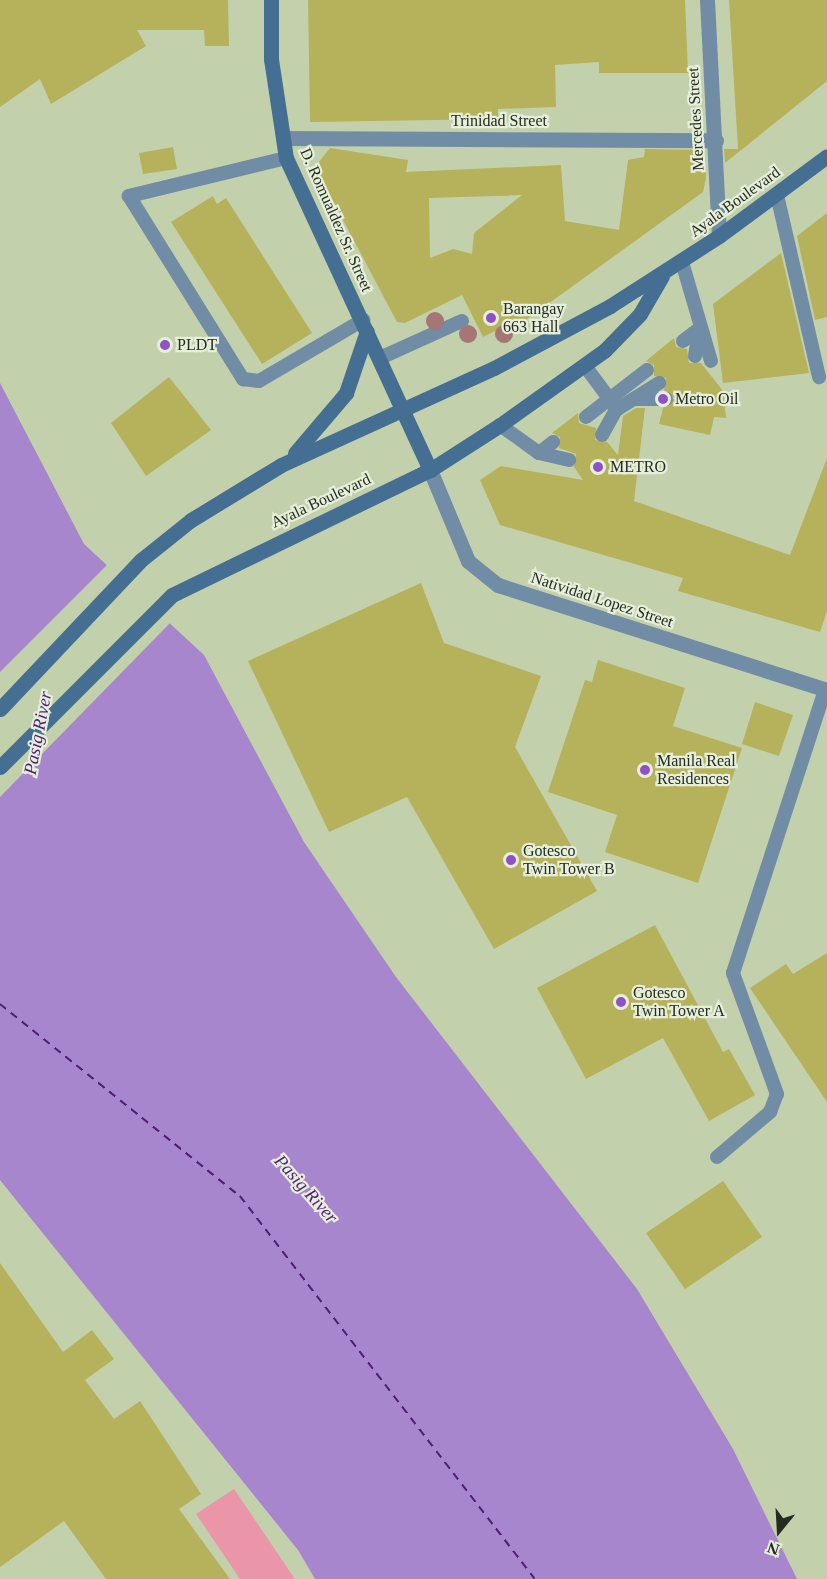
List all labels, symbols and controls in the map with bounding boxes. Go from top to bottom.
street label: Mercedes Street [684,67,708,171]
street label: Trinidad Street [451,111,547,131]
street label: D. Romualdez Sr. Street [296,145,376,295]
street label: Ayala Boulevard [686,163,784,241]
place label: Barangay 663 Hall [503,299,564,337]
marker: Barangay 663 Hall [484,311,498,325]
place label: PLDT [177,335,217,355]
marker: PLDT [158,338,172,352]
place label: Metro Oil [675,389,739,409]
marker: Metro Oil [656,392,670,406]
place label: METRO [610,457,666,477]
marker: METRO [591,460,605,474]
street label: Ayala Boulevard [268,470,374,532]
street label: Natividad Lopez Street [528,568,676,632]
water label: Pasig River [19,689,57,777]
place label: Manila Real Residences [657,751,736,789]
marker: Manila Real Residences [638,763,652,777]
place label: Gotesco Twin Tower B [523,841,615,879]
marker: Gotesco Twin Tower B [504,853,518,867]
place label: Gotesco Twin Tower A [633,983,726,1021]
marker: Gotesco Twin Tower A [614,995,628,1009]
water label: Pasig River [270,1150,342,1228]
north arrow [749,1501,809,1561]
text: N [765,1539,781,1558]

